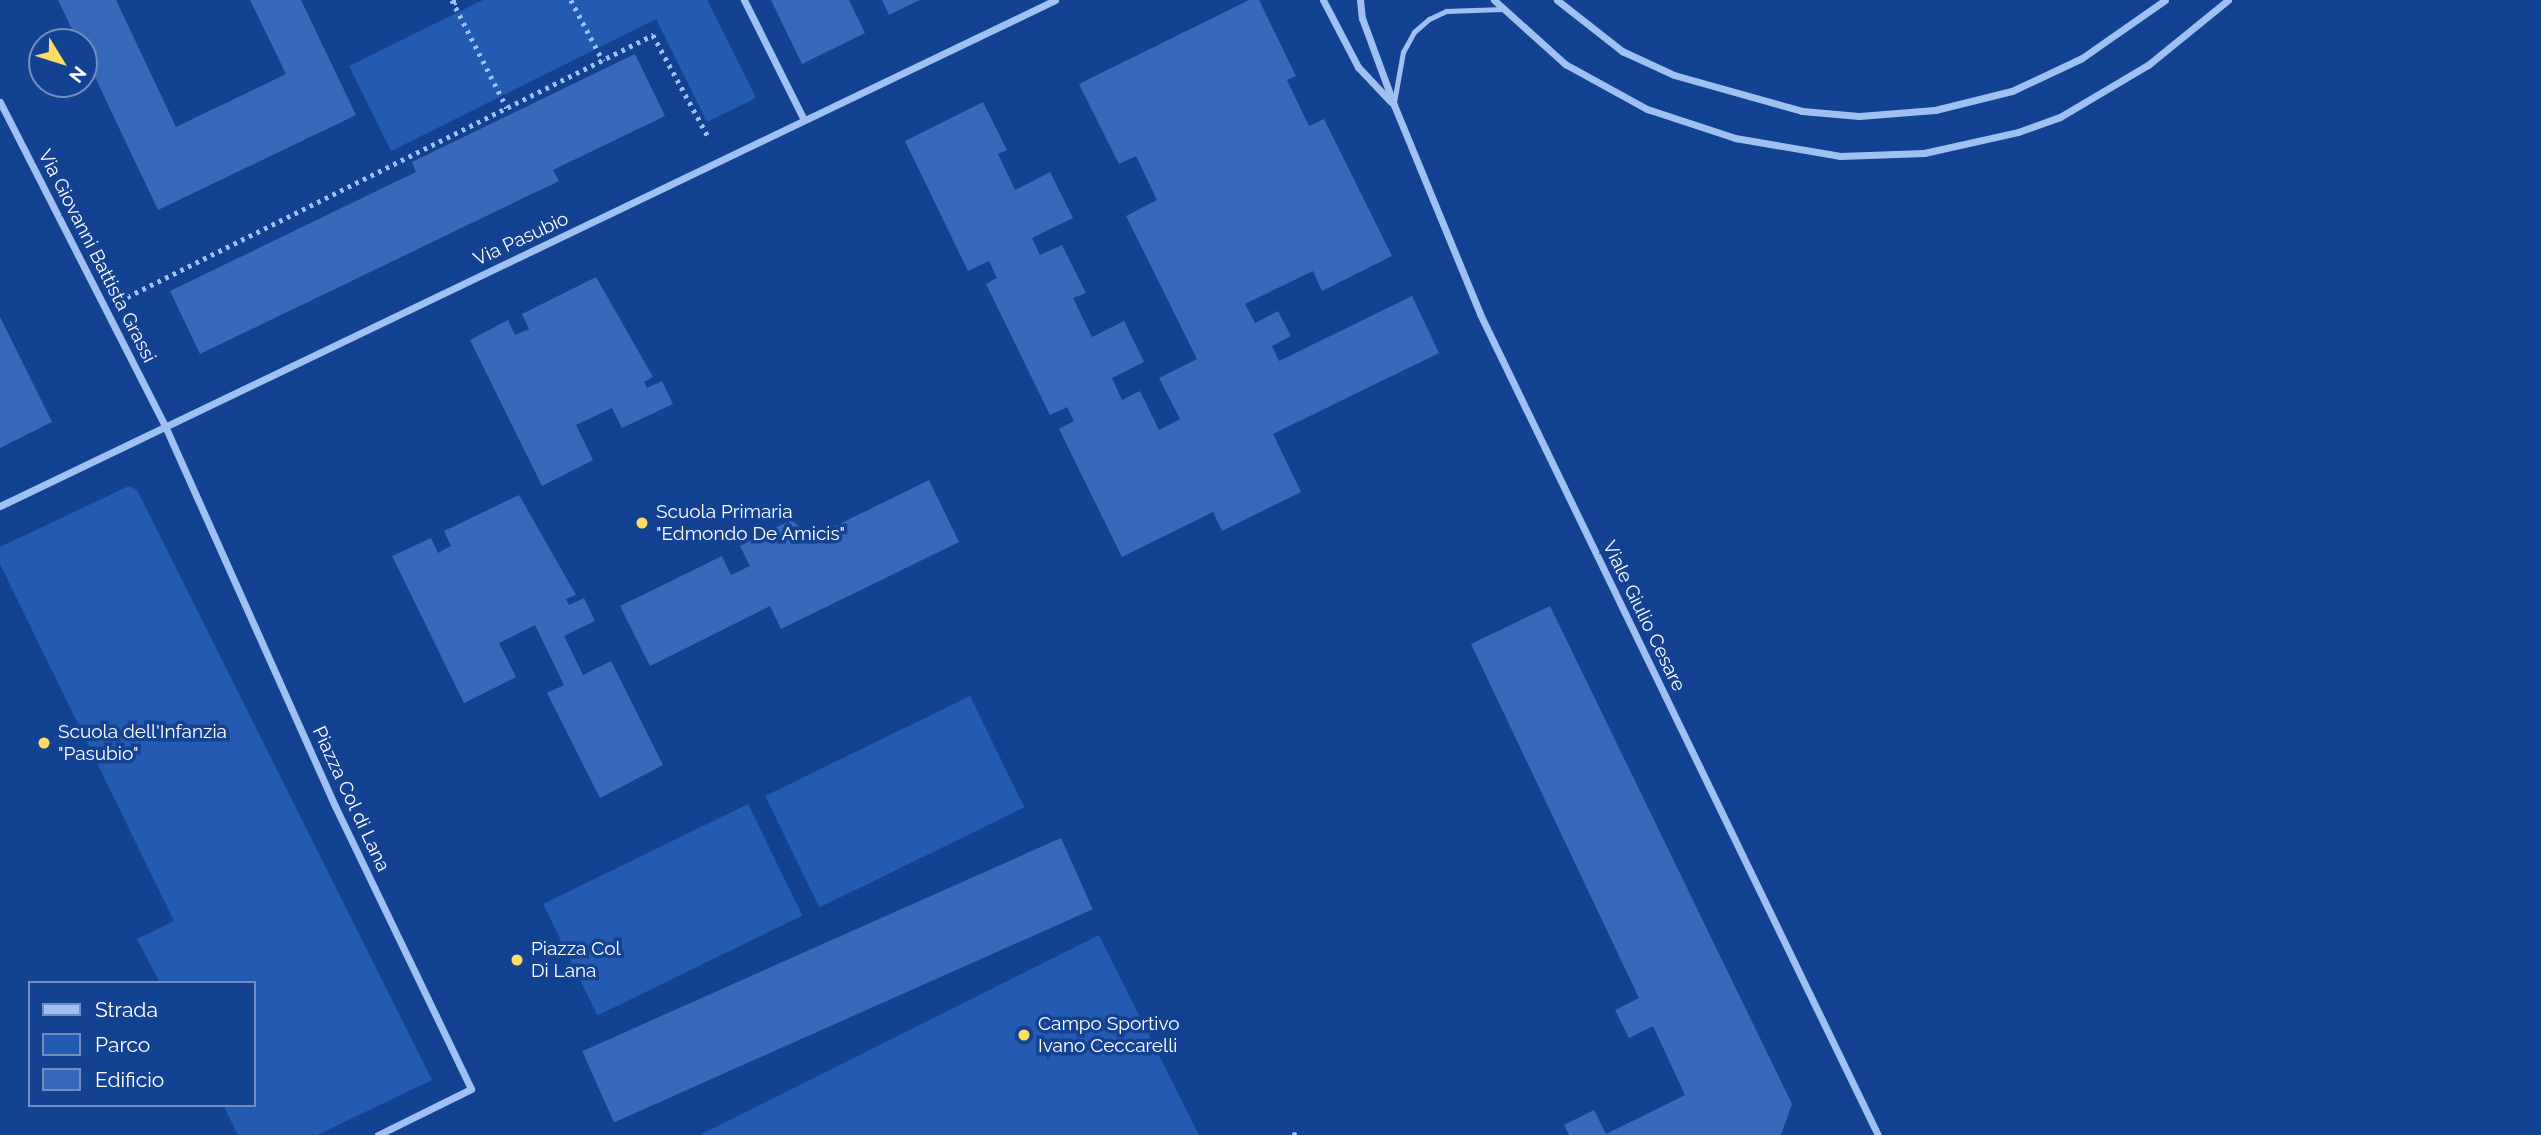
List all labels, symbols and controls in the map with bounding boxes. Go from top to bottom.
north arrow [28,28,98,98]
text: N [65,62,91,87]
street label: Via Giovanni Battista Grassi [33,146,161,366]
street label: Via Pasubio [470,207,572,271]
place label: Scuola Primaria "Edmondo De Amicis" [656,501,846,545]
marker: Scuola Primaria "Edmondo De Amicis" [634,515,650,531]
street label: Viale Giulio Cesare [1598,537,1690,695]
place label: Scuola dell'Infanzia "Pasubio" [58,721,227,765]
street label: Piazza Col di Lana [307,722,395,876]
marker: Scuola dell'Infanzia "Pasubio" [36,735,52,751]
place label: Piazza Col Di Lana [531,938,621,982]
marker: Piazza Col Di Lana [509,952,525,968]
legend [28,981,256,1107]
text: Strada [95,997,158,1022]
place label: Campo Sportivo Ivano Ceccarelli [1038,1013,1180,1057]
marker: Campo Sportivo Ivano Ceccarelli [1016,1027,1032,1043]
text: Parco [95,1032,150,1057]
text: Edificio [95,1067,164,1092]

